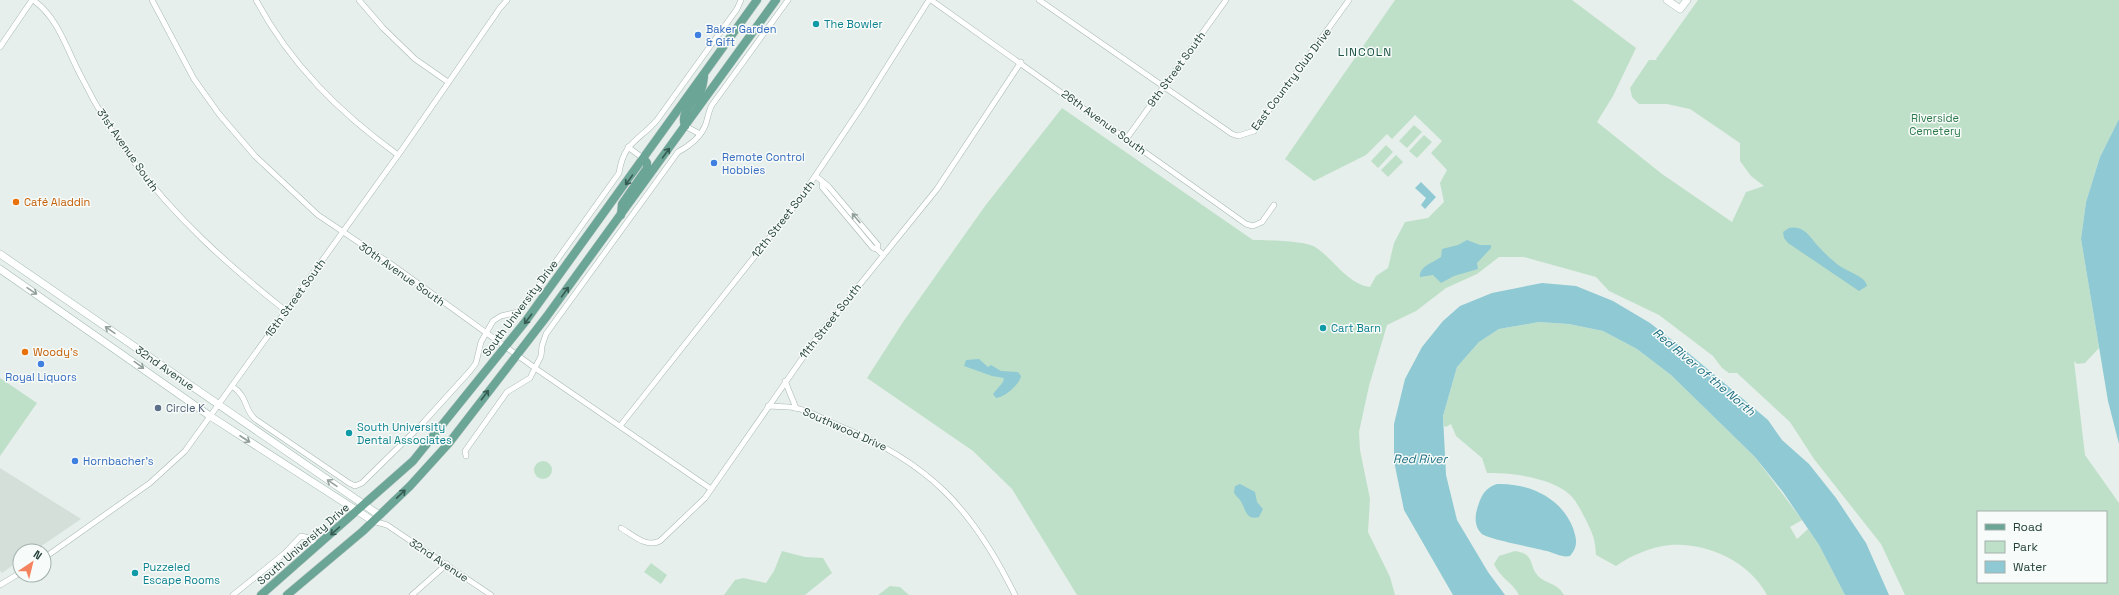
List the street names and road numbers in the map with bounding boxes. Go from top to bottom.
street label: East Country Club Drive [1248,25,1334,133]
street label: 9th Street South [1144,29,1208,109]
street label: 26th Avenue South [1059,86,1149,158]
street label: 31st Avenue South [94,106,162,194]
street label: 12th Street South [748,178,818,260]
street label: 30th Avenue South [356,239,448,309]
street label: 15th Street South [262,256,328,340]
street label: South University Drive [479,257,561,359]
street label: 11th Street South [796,280,864,362]
street label: 32nd Avenue [133,343,197,393]
street label: Southwood Drive [801,404,889,454]
street label: South University Drive [254,500,352,588]
street label: 32nd Avenue [407,535,471,585]

